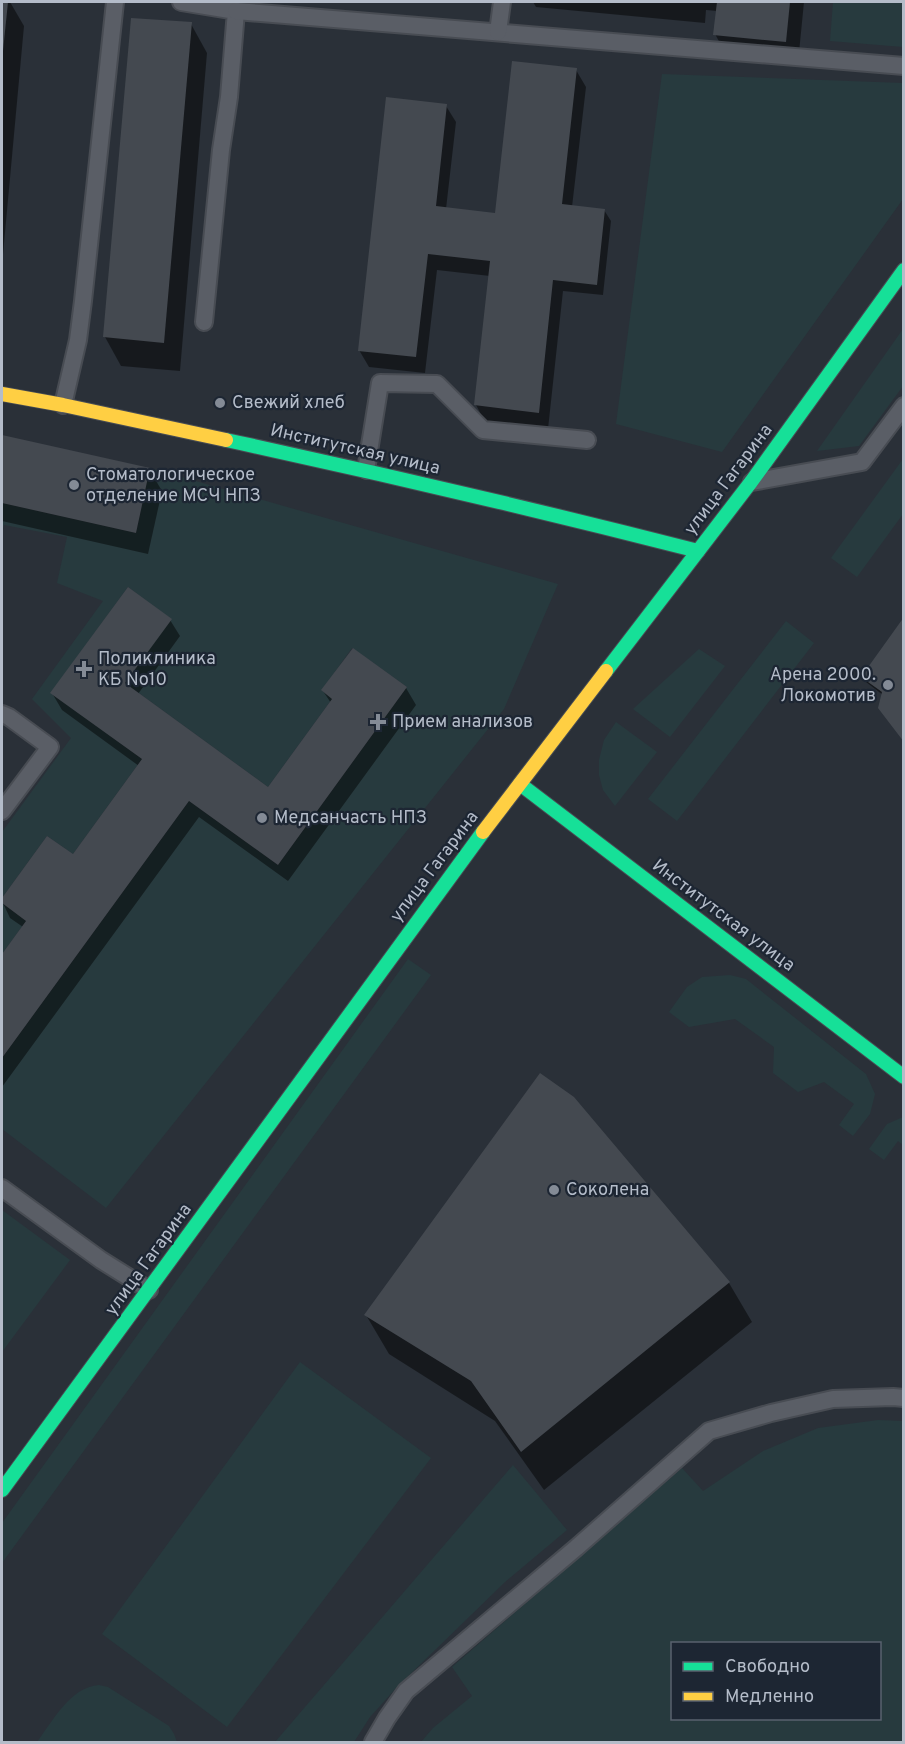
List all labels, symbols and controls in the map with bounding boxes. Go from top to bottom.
place label: Свежий хлеб [232,392,345,415]
marker: Свежий хлеб [213,396,227,410]
street label: Институтская улица [268,419,442,481]
street label: улица Гагарина [680,420,778,540]
place label: Стоматологическое отделение МСЧ НПЗ [86,464,261,508]
marker: Стоматологическое отделение МСЧ НПЗ [67,478,81,492]
place label: Поликлиника КБ No10 [98,648,216,692]
marker: Поликлиника КБ No10 [75,660,93,678]
place label: Арена 2000. Локомотив [770,664,876,708]
marker: Арена 2000. Локомотив [881,678,895,692]
place label: Прием анализов [392,711,533,734]
marker: Прием анализов [369,713,387,731]
place label: Медсанчасть НПЗ [274,807,427,830]
street label: улица Гагарина [386,807,484,927]
marker: Медсанчасть НПЗ [255,811,269,825]
street label: Институтская улица [647,855,799,977]
place label: Соколена [566,1179,649,1202]
marker: Соколена [547,1183,561,1197]
street label: улица Гагарина [101,1199,197,1321]
legend [671,1642,881,1720]
text: Свободно [725,1656,810,1679]
text: Медленно [725,1686,814,1709]

